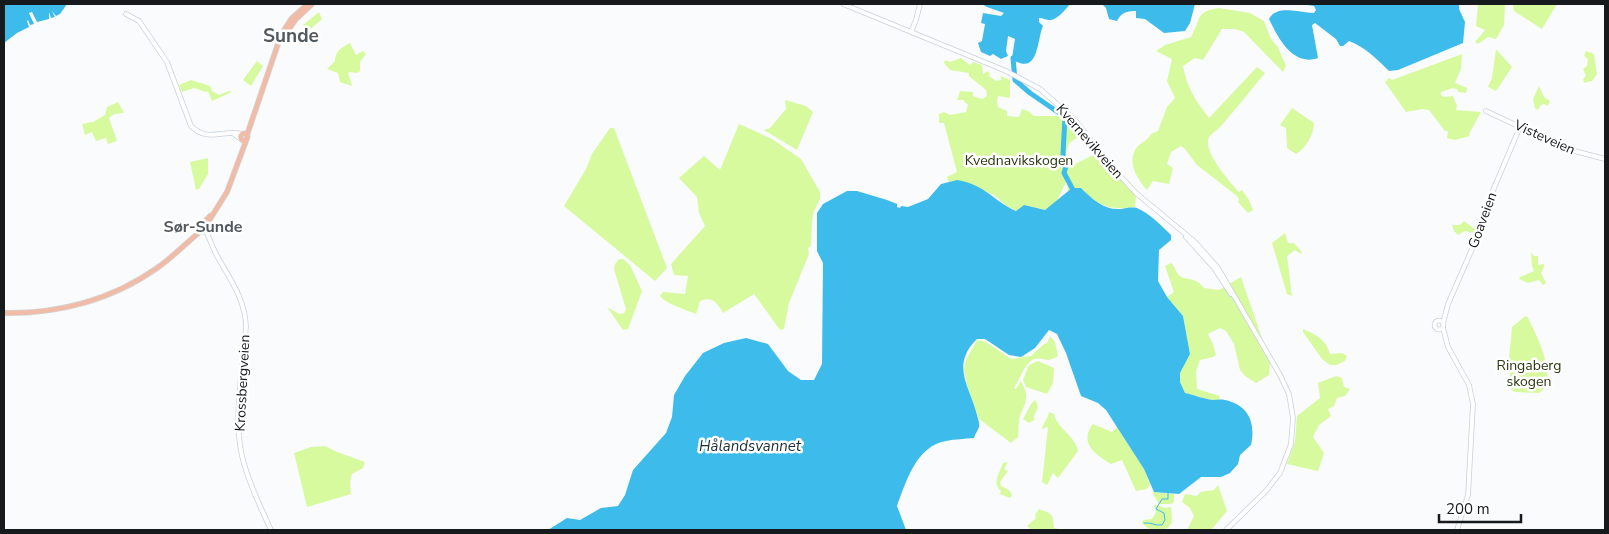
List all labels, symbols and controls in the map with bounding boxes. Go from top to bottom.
district label: Sunde [263,23,319,49]
street label: Kvernevikveien [1052,100,1128,183]
street label: Visteveien [1510,115,1578,159]
park label: Kvednavikskogen [965,151,1073,170]
street label: Goaveien [1464,189,1501,251]
district label: Sør-Sunde [164,216,243,238]
street label: Krossbergveien [230,334,255,432]
park label: Ringaberg skogen [1497,356,1561,391]
water label: Hålandsvannet [699,436,802,456]
scale bar [1439,492,1522,524]
text: 200 m [1446,499,1490,519]

